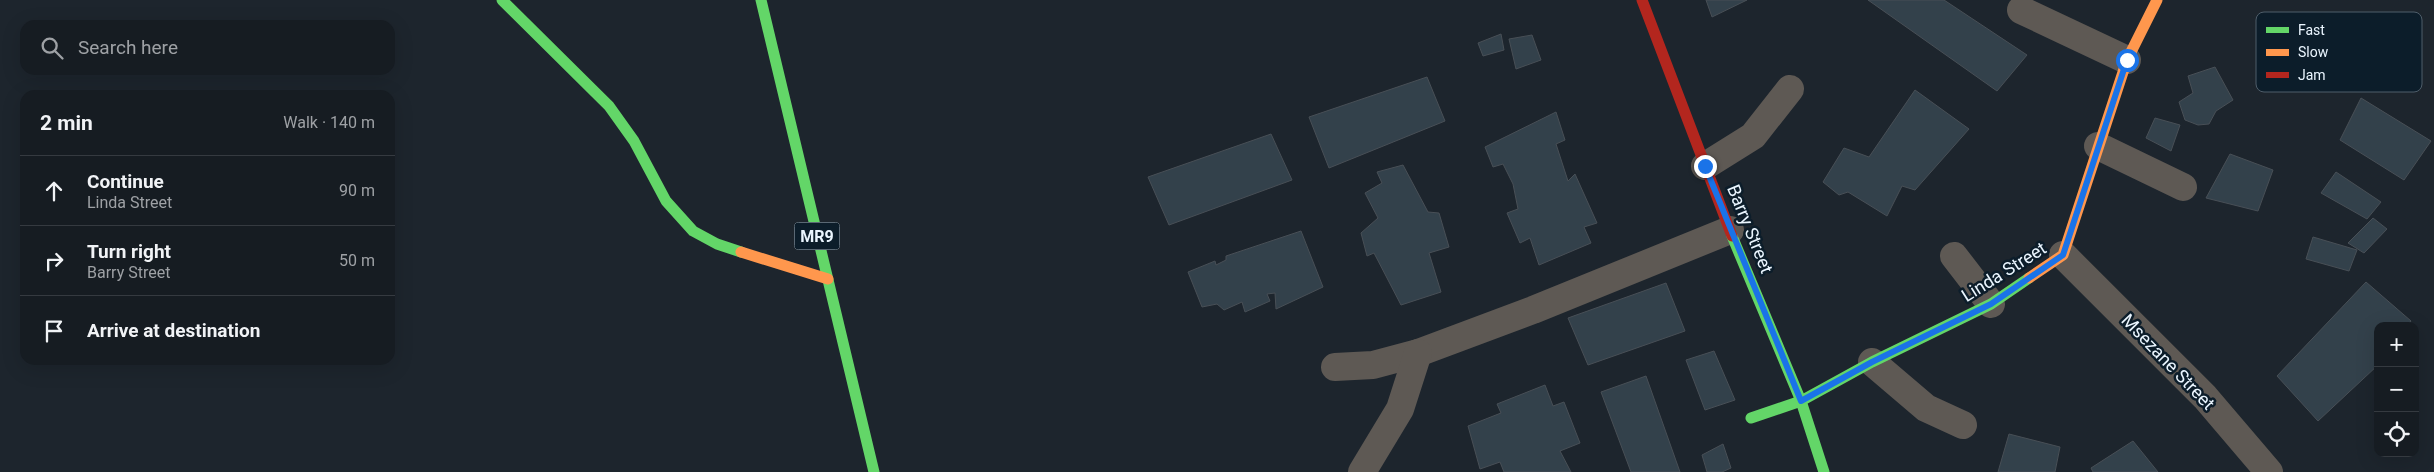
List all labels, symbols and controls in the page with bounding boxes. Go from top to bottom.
legend [2256,12,2422,92]
search box [20,20,395,75]
text: Fast [2298,22,2325,38]
icon: search [38,34,66,62]
text: Search here [78,36,178,59]
text: Slow [2298,44,2329,60]
route start [2116,49,2139,72]
text: Jam [2298,67,2326,83]
text: 2 min [40,111,93,135]
text: Walk · 140 m [283,113,375,132]
route end [1694,155,1717,178]
text: Continue [87,170,164,193]
icon: ahead [40,177,68,205]
text: 90 m [339,181,375,200]
street label: Barry Street [1723,181,1778,276]
text: Linda Street [87,193,172,212]
road number: MR9 [794,222,840,250]
street label: Linda Street [1958,237,2050,306]
text: Turn right [87,240,171,263]
icon: right [40,247,68,275]
text: 50 m [339,251,375,270]
text: Barry Street [87,263,170,282]
street label: Msezane Street [2117,310,2219,414]
icon: arrive [40,317,68,345]
text: Arrive at destination [87,319,260,342]
map controls [2374,322,2419,457]
button: + [2374,322,2419,367]
button: − [2374,367,2419,412]
button: locate [2374,412,2419,457]

